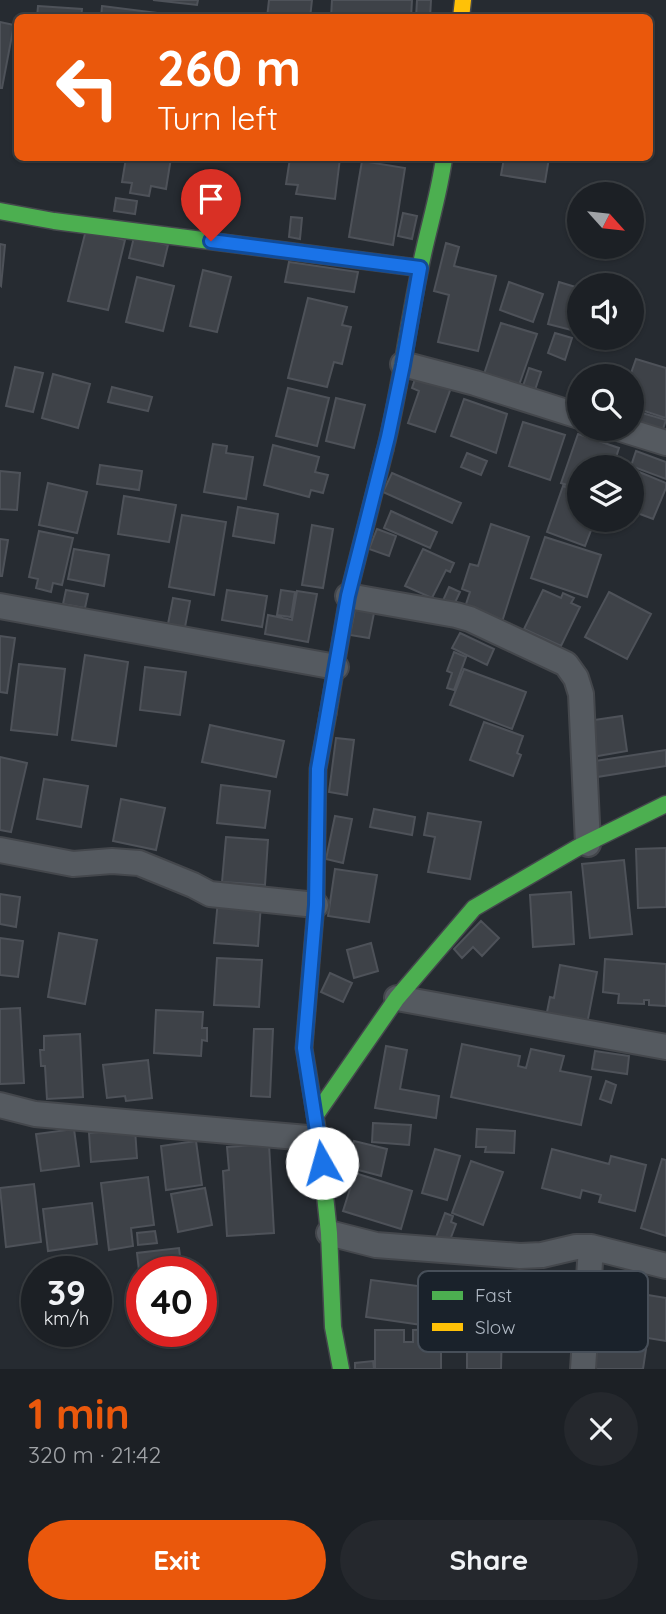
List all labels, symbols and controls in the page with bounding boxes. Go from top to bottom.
text: 260 m [157,37,301,98]
icon: left [42,42,133,133]
text: Turn left [157,98,278,138]
pin [181,169,241,241]
icon: arrive [192,180,230,218]
north arrow [567,182,644,259]
map controls [567,182,644,532]
button: sound [567,273,644,350]
button: search [567,364,644,441]
button: layers [567,455,644,532]
position arrow [285,1126,359,1200]
speed limit sign: 40 [126,1256,217,1347]
text: 39 [47,1270,86,1314]
legend [418,1271,648,1352]
text: Fast [475,1283,512,1307]
text: km/h [44,1307,89,1330]
text: Slow [475,1315,516,1339]
text: 1 min [28,1387,130,1440]
button: close [564,1392,638,1466]
text: 320 m · 21:42 [28,1440,161,1469]
button: Exit [28,1520,326,1600]
button: Share [340,1520,638,1600]

